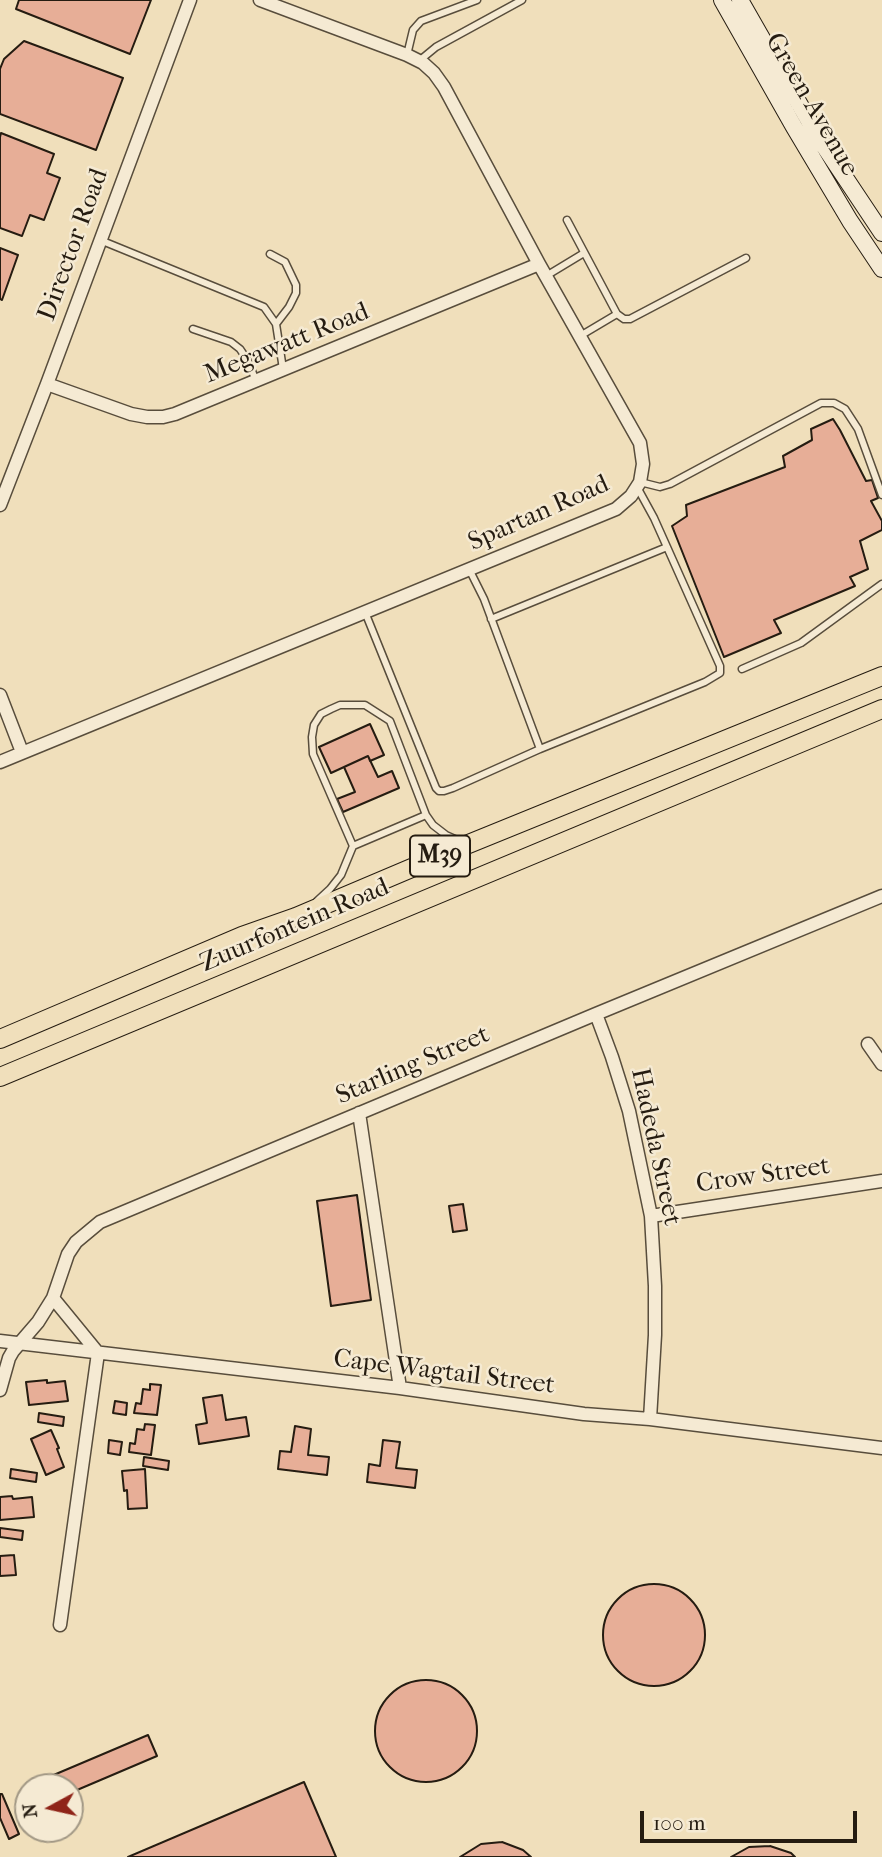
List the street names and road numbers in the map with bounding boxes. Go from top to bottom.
street label: Green Avenue [758,28,864,182]
street label: Director Road [32,165,116,325]
street label: Megawatt Road [200,297,374,391]
street label: Spartan Road [464,469,614,559]
road number: M39 [410,836,470,876]
street label: Zuurfontein Road [196,872,394,980]
street label: Starling Street [332,1020,494,1112]
street label: Hadeda Street [623,1066,687,1228]
street label: Crow Street [694,1151,832,1201]
street label: Cape Wagtail Street [332,1344,556,1402]

